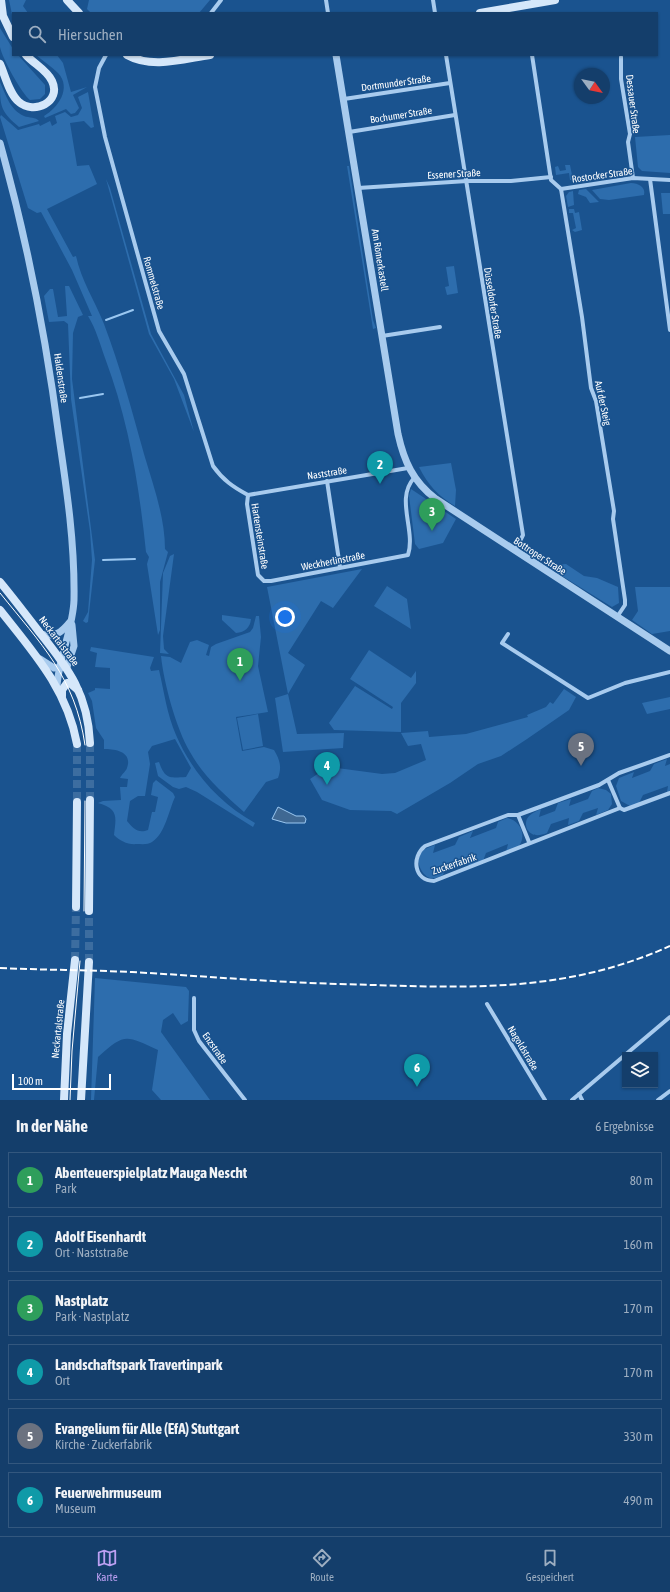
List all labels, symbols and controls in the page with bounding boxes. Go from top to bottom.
search box [12,12,658,56]
icon: search [26,23,48,45]
text: Hier suchen [58,26,123,43]
north arrow [574,68,610,104]
street label: Dortmunder Straße [360,73,432,93]
street label: Dessauer Straße [624,74,642,135]
street label: Bochumer Straße [369,105,433,125]
street label: Rostocker Straße [571,165,634,185]
street label: Essener Straße [427,167,481,181]
street label: Am Römerkastell [370,228,390,292]
street label: Rommelstraße [141,255,167,311]
street label: Düsseldorfer Straße [482,266,504,340]
street label: Haldenstraße [52,352,70,404]
street label: Auf der Steig [593,380,613,427]
pin: 2 [367,451,393,484]
street label: Naststraße [306,464,348,482]
pin: 3 [419,498,445,531]
street label: Hartensteinstraße [249,502,271,570]
street label: Bottroper Straße [512,535,569,577]
street label: Weckherlinstraße [300,549,366,573]
your location [275,607,295,627]
street label: Neckartalstraße [37,614,81,668]
pin: 1 [227,648,253,681]
pin: 5 [568,733,594,766]
pin: 4 [314,752,340,785]
street label: Zuckerfabrik [430,851,478,877]
street label: Neckartalstraße [49,999,67,1059]
street label: Nagoldstraße [505,1024,541,1073]
street label: Enzstraße [200,1030,230,1066]
map controls [622,1052,658,1088]
button: layers [622,1052,658,1088]
pin: 6 [404,1054,430,1087]
scale bar [12,1072,111,1091]
text: 100 m [18,1075,43,1087]
text: In der Nähe [16,1116,88,1136]
text: 6 Ergebnisse [595,1119,654,1134]
text: Abenteuerspielplatz Mauga Nescht [55,1164,247,1181]
text: 1 [27,1173,33,1188]
text: 80 m [630,1173,653,1188]
text: Park [55,1181,77,1196]
text: Adolf Eisenhardt [55,1228,146,1245]
text: 2 [27,1237,33,1252]
text: 160 m [624,1237,653,1252]
text: Ort · Naststraße [55,1245,128,1260]
text: Nastplatz [55,1292,108,1309]
text: 3 [27,1301,33,1316]
text: 170 m [624,1301,653,1316]
text: Park · Nastplatz [55,1309,129,1324]
text: Landschaftspark Travertinpark [55,1356,222,1373]
text: 4 [27,1365,33,1380]
text: 170 m [624,1365,653,1380]
text: Ort [55,1373,70,1388]
text: Evangelium für Alle (EfA) Stuttgart [55,1420,239,1437]
text: 5 [27,1429,33,1444]
text: 330 m [624,1429,653,1444]
text: Kirche · Zuckerfabrik [55,1437,152,1452]
text: Feuerwehrmuseum [55,1484,162,1501]
text: 6 [27,1493,33,1508]
text: 490 m [624,1493,653,1508]
text: Museum [55,1501,96,1516]
tab: Karte [96,1547,118,1583]
tab: Route [310,1547,334,1583]
tab: Gespeichert [526,1547,574,1583]

